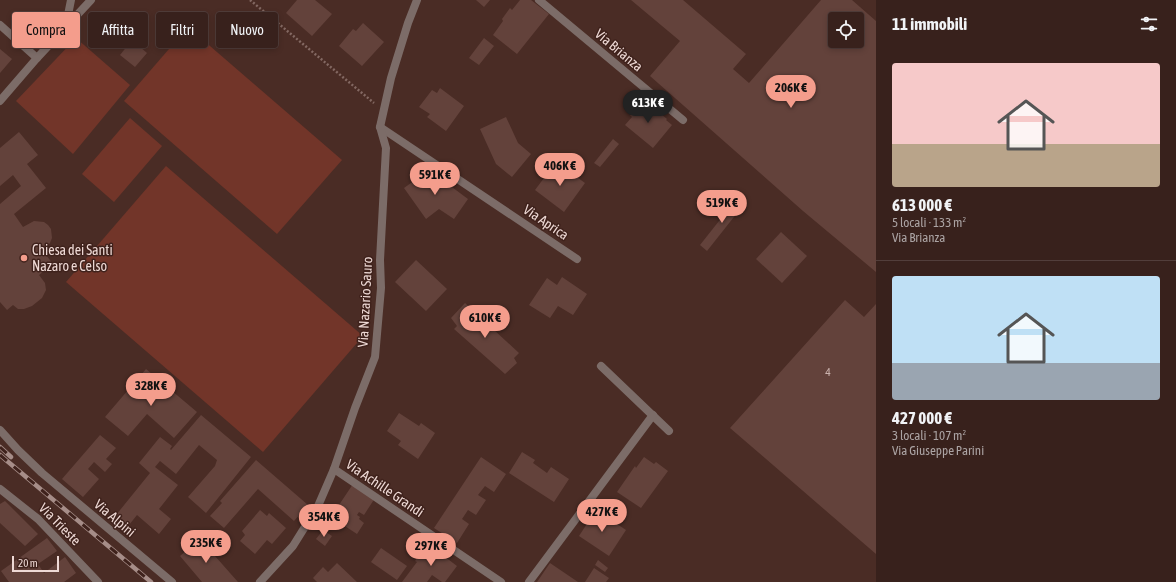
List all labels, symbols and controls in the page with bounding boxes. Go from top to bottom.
chip: Compra [12,12,80,48]
chip: Affitta [88,12,148,48]
chip: Filtri [156,12,208,48]
chip: Nuovo [216,12,278,48]
map controls [828,12,864,48]
button: locate [828,12,864,48]
icon: filters [1138,13,1160,35]
text: 11 immobili [892,14,967,34]
street label: Via Brianza [592,25,646,75]
pin: 206K € [758,75,824,109]
text: 206K € [775,80,807,95]
icon: home [990,89,1062,161]
pin: 613K € [615,90,681,124]
text: 613K € [632,95,664,110]
pin: 406K € [527,153,593,187]
text: 406K € [544,158,576,173]
pin: 591K € [402,162,468,196]
text: 591K € [419,167,451,182]
pin: 519K € [689,190,755,224]
text: 519K € [706,195,738,210]
text: 613 000 € [892,195,952,215]
street label: Via Aprica [520,201,572,243]
text: 5 locali · 133 m² [892,215,966,230]
text: Via Brianza [892,230,945,245]
place label: Chiesa dei Santi Nazaro e Celso [32,242,113,274]
marker: Chiesa dei Santi Nazaro e Celso [19,253,29,263]
street label: Via Nazario Sauro [355,256,375,348]
icon: home [990,302,1062,374]
pin: 610K € [452,305,518,339]
text: 610K € [469,310,501,325]
house number: 4 [825,365,831,379]
pin: 328K € [118,373,184,407]
text: 328K € [135,378,167,393]
text: 427 000 € [892,408,952,428]
text: 3 locali · 107 m² [892,428,966,443]
text: Via Giuseppe Parini [892,443,984,458]
street label: Via Achille Grandi [343,456,427,520]
street label: Via Alpini [91,496,139,540]
pin: 427K € [569,499,635,533]
street label: Via Trieste [36,500,84,548]
pin: 354K € [291,504,357,538]
text: 427K € [586,504,618,519]
text: 354K € [308,509,340,524]
pin: 235K € [173,530,239,564]
pin: 297K € [398,533,464,567]
text: 235K € [190,535,222,550]
text: 297K € [415,538,447,553]
scale bar [12,554,59,573]
text: 20 m [18,557,38,569]

